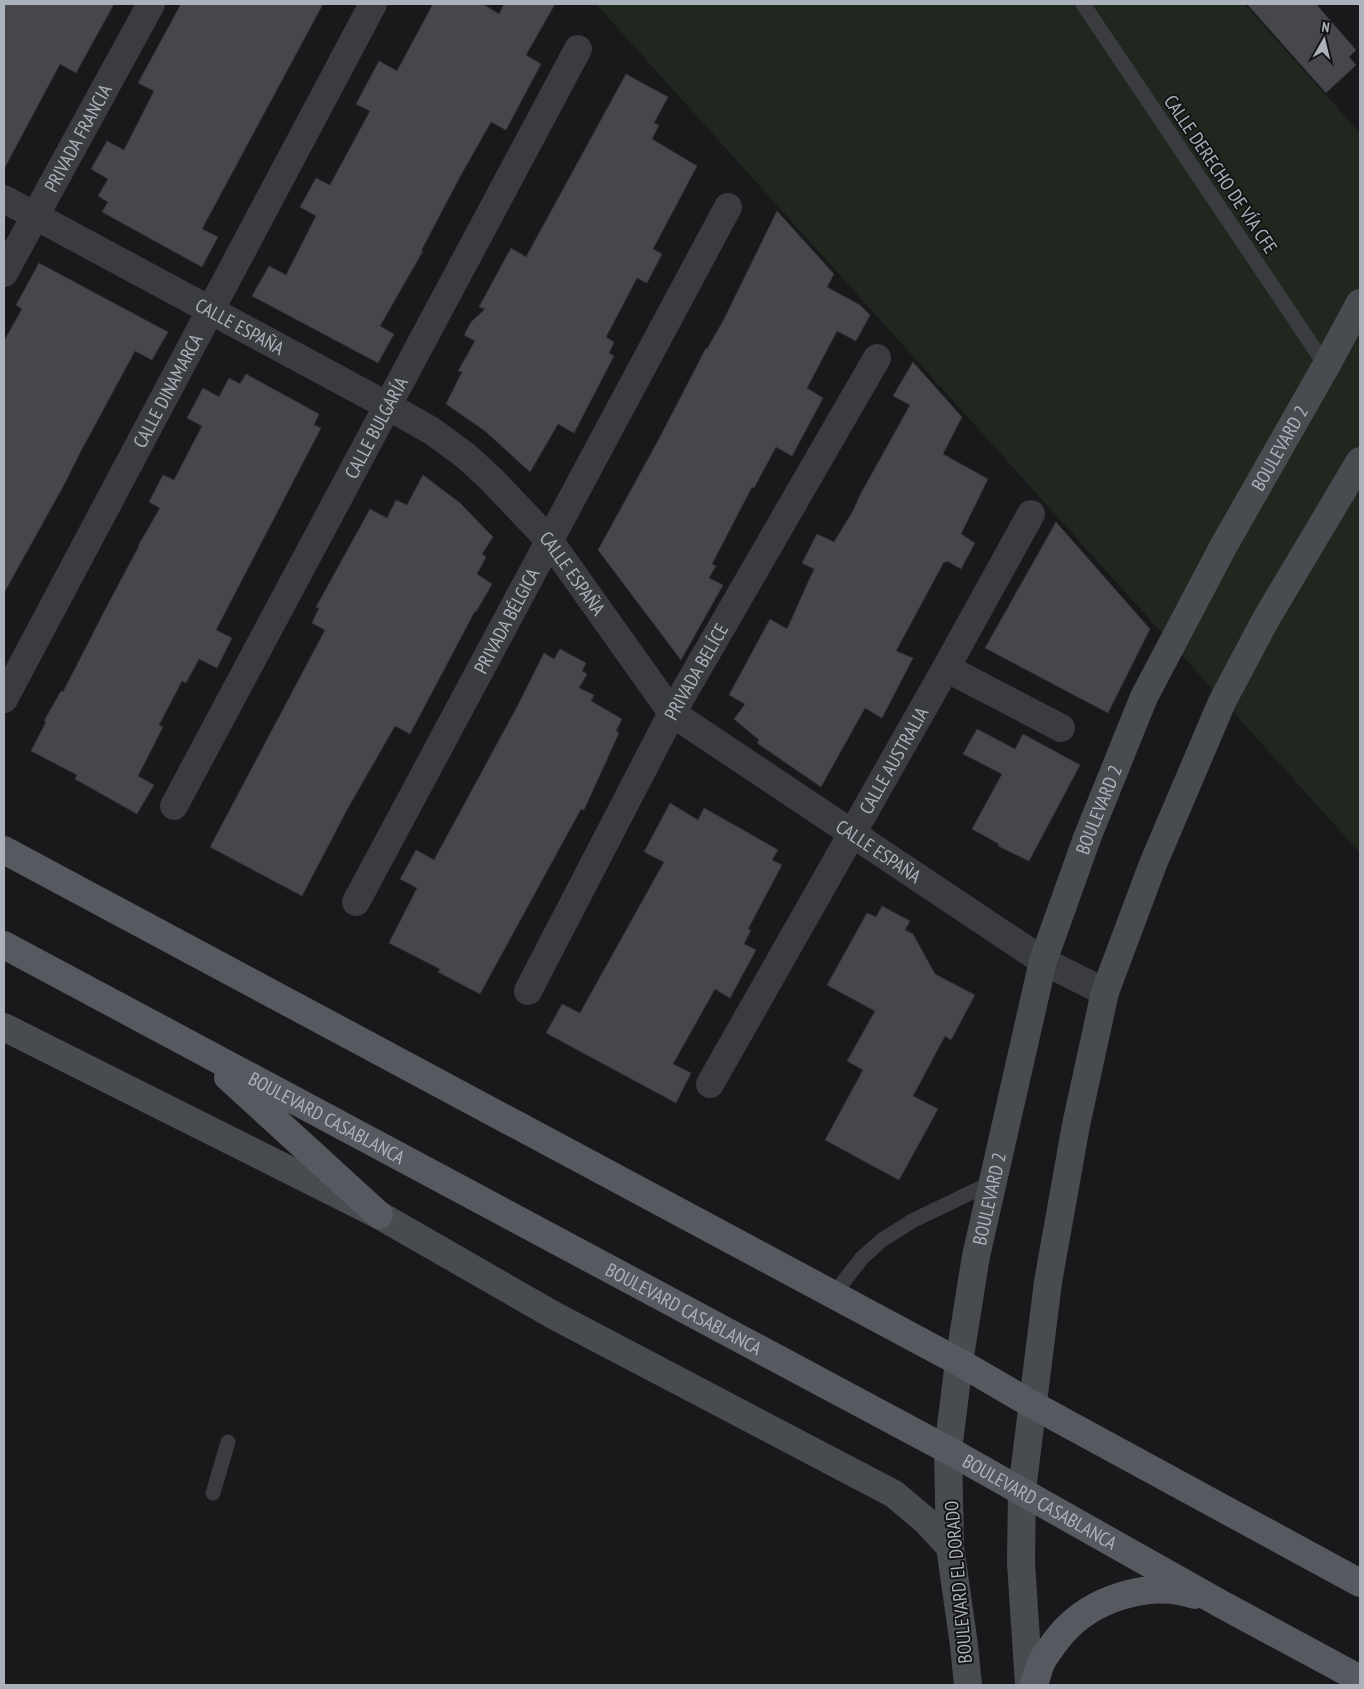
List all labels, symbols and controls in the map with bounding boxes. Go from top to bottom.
north arrow [1299,15,1349,65]
text: N [1321,18,1331,37]
street label: PRIVADA FRANCIA [39,80,117,196]
street label: CALLE DERECHO DE VÍA CFE [1159,90,1283,258]
street label: CALLE ESPAÑA [191,293,288,360]
street label: CALLE DINAMARCA [128,330,208,452]
street label: CALLE BULGARÍA [339,373,413,482]
street label: BOULEVARD 2 [1246,401,1313,495]
street label: CALLE ESPAÑA [535,526,611,620]
street label: PRIVADA BÉLGICA [469,564,545,678]
street label: PRIVADA BELÍCE [659,619,733,724]
street label: CALLE AUSTRALIA [854,703,933,818]
street label: BOULEVARD 2 [1070,762,1127,858]
street label: CALLE ESPAÑA [832,814,926,888]
street label: BOULEVARD CASABLANCA [245,1066,409,1169]
street label: BOULEVARD 2 [967,1150,1011,1247]
street label: BOULEVARD CASABLANCA [602,1257,766,1360]
street label: BOULEVARD CASABLANCA [958,1449,1121,1555]
street label: BOULEVARD EL DORADO [939,1500,977,1664]

